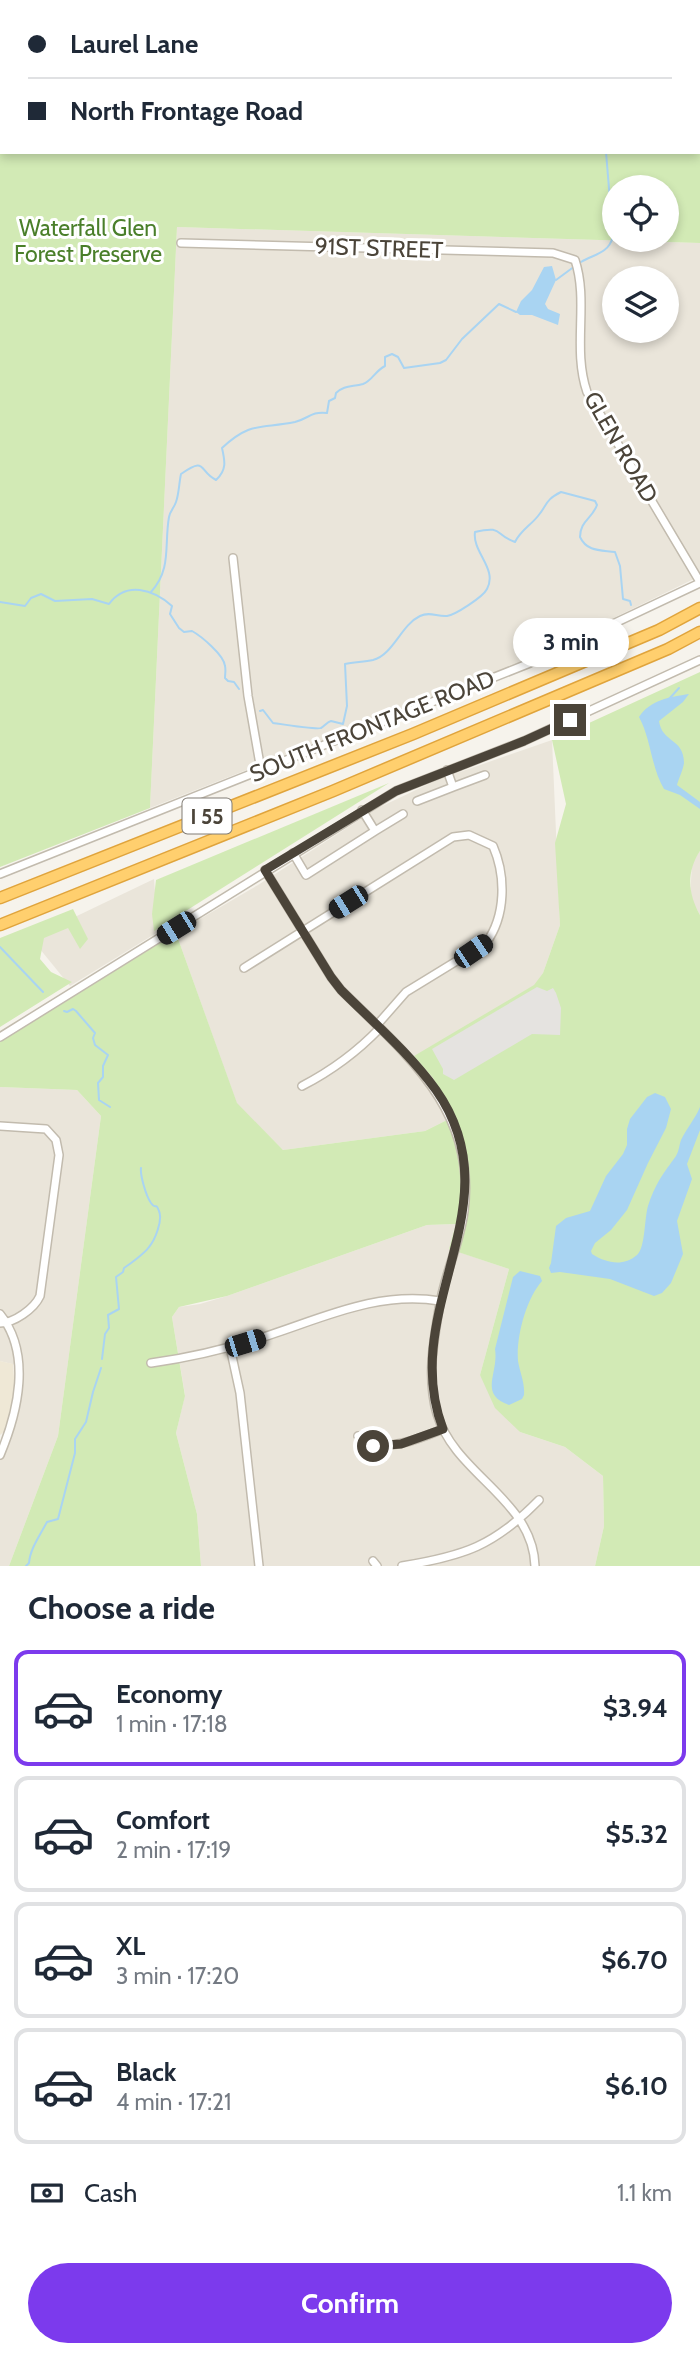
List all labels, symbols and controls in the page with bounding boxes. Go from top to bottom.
text: Laurel Lane [70,28,198,60]
text: North Frontage Road [70,95,303,127]
map controls [602,175,679,343]
button: locate [602,175,679,252]
park label: Waterfall Glen Forest Preserve [14,214,162,268]
street label: 91ST STREET [314,232,444,264]
button: layers [602,266,679,343]
street label: GLEN ROAD [578,387,664,507]
callout: 3 min [512,618,628,668]
text: 3 min [543,628,599,656]
street label: SOUTH FRONTAGE ROAD [245,664,499,788]
route end [554,704,586,736]
road number: I 55 [182,798,232,834]
car [325,882,372,922]
car [153,908,200,948]
car [450,931,497,971]
car [222,1327,269,1359]
route start [357,1430,389,1462]
text: Choose a ride [28,1588,215,1627]
icon: car [32,1677,95,1740]
text: Economy [116,1678,222,1710]
text: $3.94 [603,1692,668,1724]
text: 1 min · 17:18 [116,1710,228,1738]
icon: car [32,1803,95,1866]
text: Comfort [116,1804,210,1836]
text: $5.32 [605,1818,668,1850]
text: 2 min · 17:19 [116,1836,231,1864]
icon: car [32,1929,95,1992]
text: XL [116,1930,145,1962]
text: $6.70 [601,1944,668,1976]
text: 3 min · 17:20 [116,1962,239,1990]
icon: car [32,2055,95,2118]
text: Black [116,2056,176,2088]
text: $6.10 [605,2070,668,2102]
text: 4 min · 17:21 [116,2088,232,2116]
icon: cash [28,2174,66,2212]
text: Cash [84,2177,137,2209]
text: 1.1 km [617,2179,672,2207]
button: Confirm [28,2263,672,2343]

